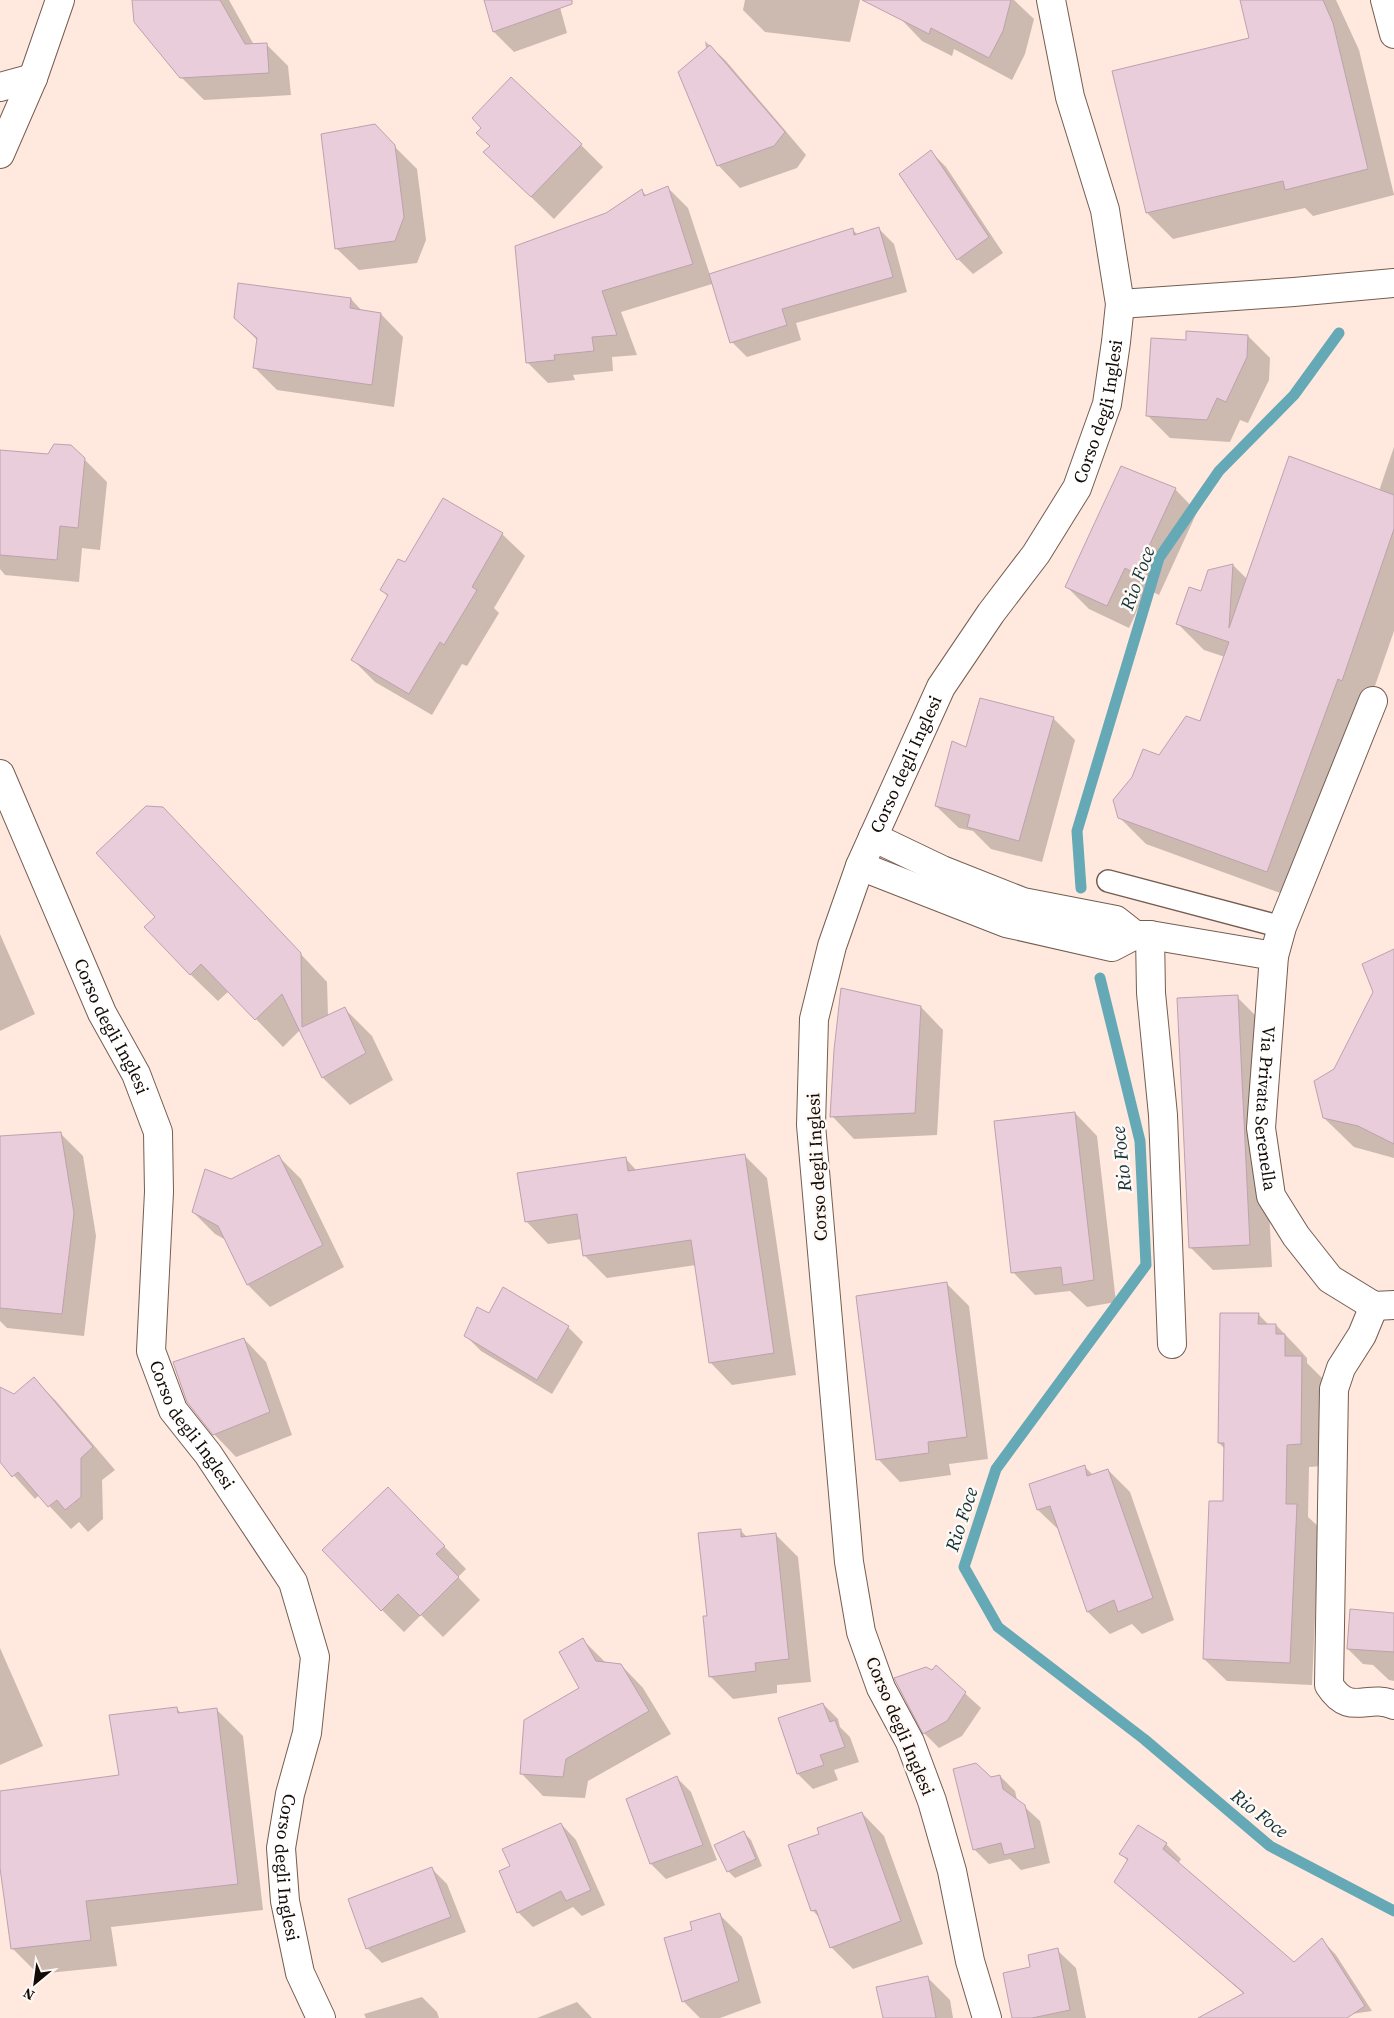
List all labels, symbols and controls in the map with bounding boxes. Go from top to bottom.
street label: Corso degli Inglesi [1067,338,1128,487]
water label: Rio Foce [1113,542,1161,614]
street label: Corso degli Inglesi [864,691,948,837]
street label: Corso degli Inglesi [68,954,155,1098]
street label: Via Privata Serenella [1249,1025,1283,1193]
street label: Corso degli Inglesi [800,1092,833,1242]
water label: Rio Foce [1105,1125,1137,1194]
street label: Corso degli Inglesi [144,1357,241,1494]
water label: Rio Foce [938,1483,984,1555]
street label: Corso degli Inglesi [860,1653,941,1799]
water label: Rio Foce [1225,1782,1294,1844]
street label: Corso degli Inglesi [269,1792,306,1943]
north arrow [10,1958,60,2008]
text: N [19,1983,38,2006]

